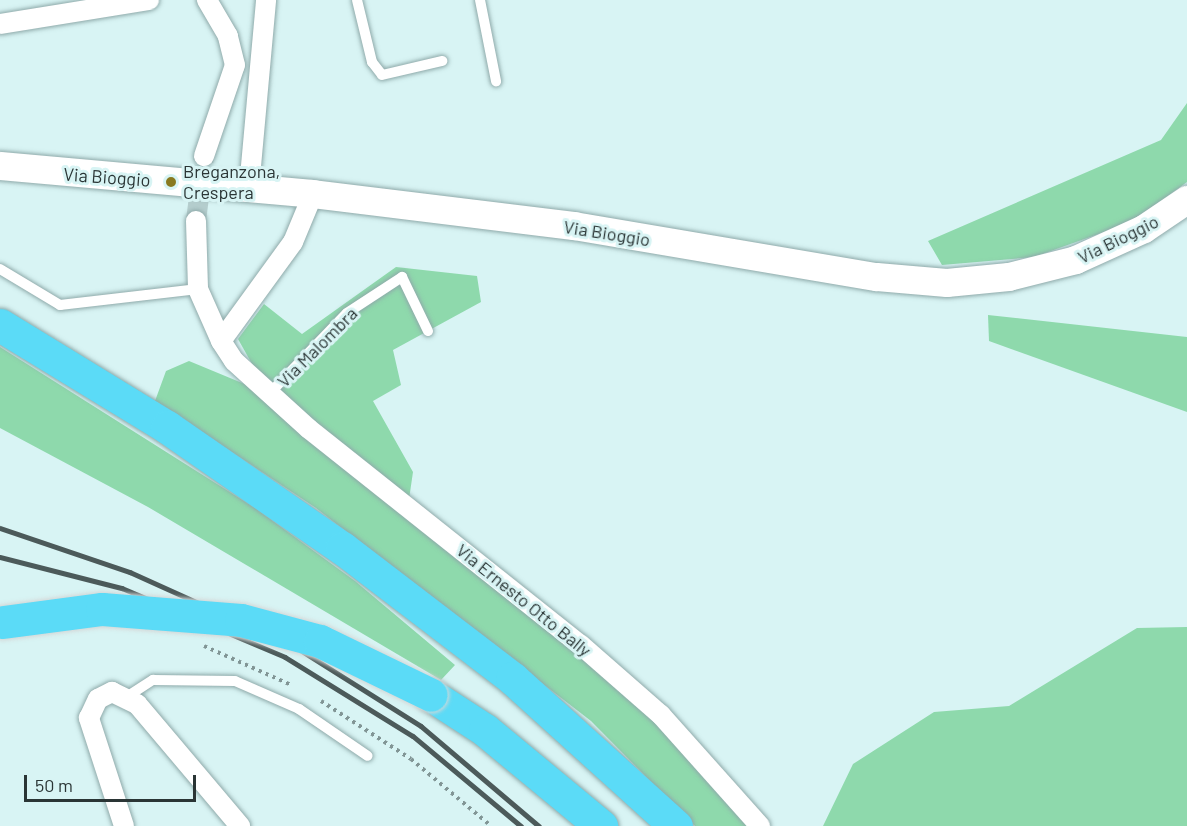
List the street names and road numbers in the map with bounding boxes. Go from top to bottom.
street label: Via Bioggio [63,163,151,191]
street label: Via Bioggio [1074,210,1162,268]
street label: Via Bioggio [562,216,652,250]
street label: Via Malombra [272,302,362,392]
street label: Via Ernesto Otto Bally [452,539,596,661]

